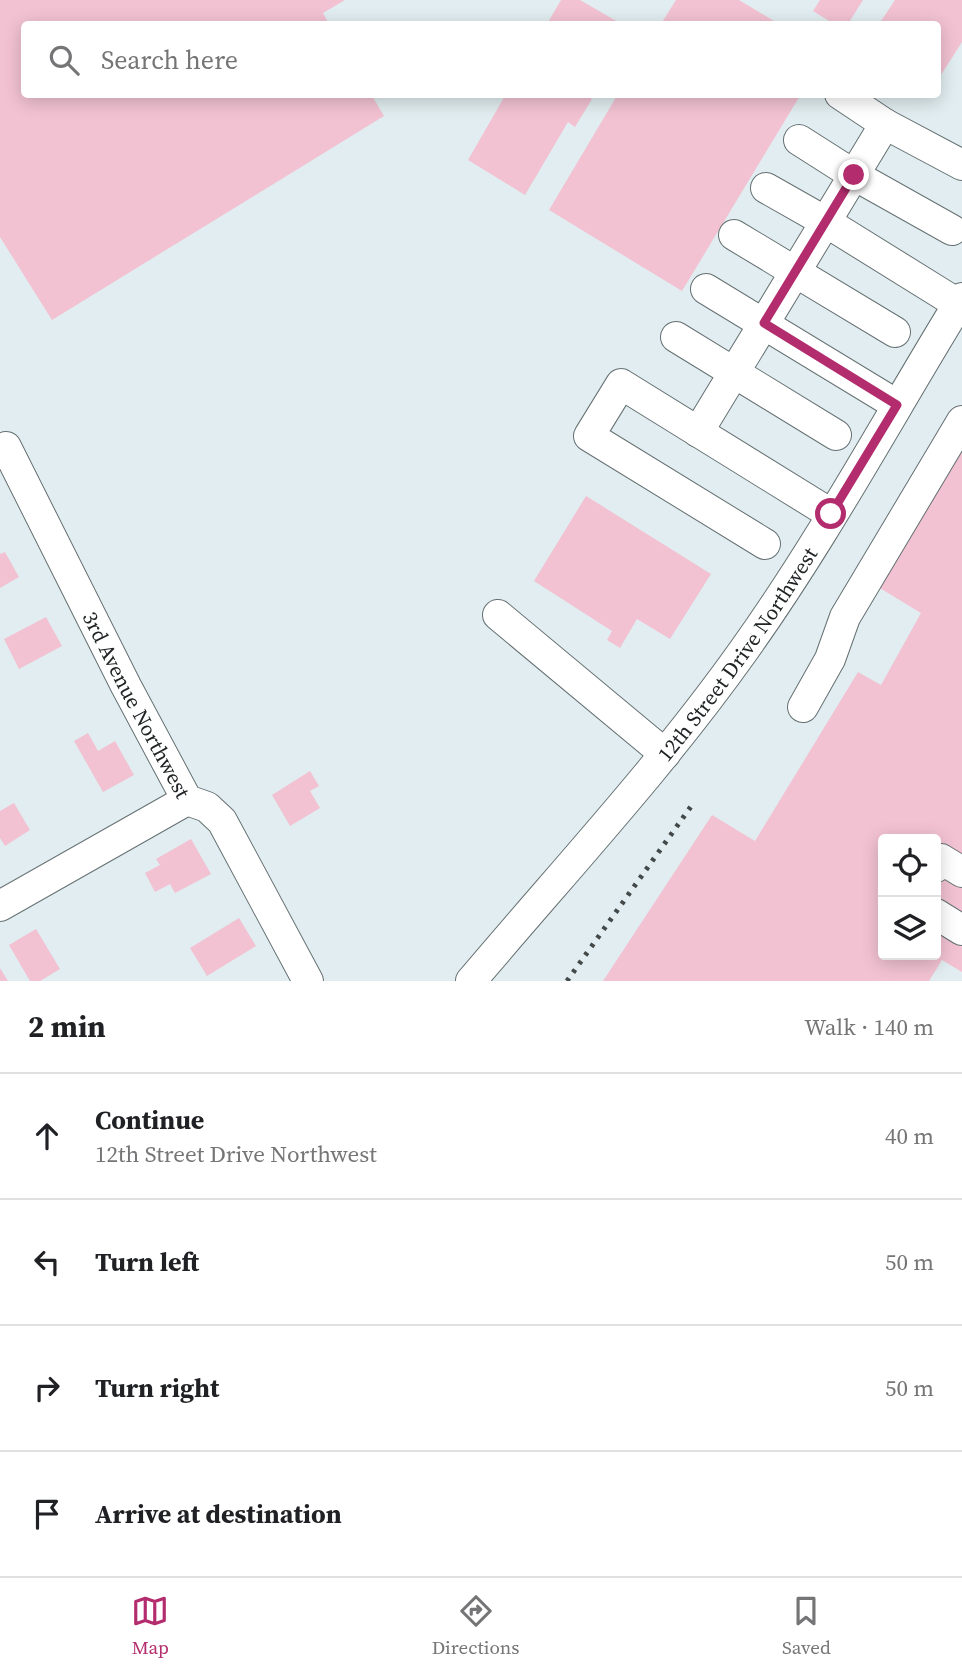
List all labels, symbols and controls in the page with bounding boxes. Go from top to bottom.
search box [21,21,941,98]
icon: search [45,41,83,79]
text: Search here [101,42,238,78]
route end [838,159,869,190]
route start [815,498,846,529]
street label: 12th Street Drive Northwest [650,541,824,767]
street label: 3rd Avenue Northwest [76,606,198,803]
map controls [878,834,941,960]
button: locate [878,834,941,897]
button: layers [878,897,941,960]
text: 2 min [28,1006,106,1047]
text: Walk · 140 m [804,1011,934,1043]
text: Continue [95,1102,204,1138]
icon: ahead [28,1117,66,1155]
text: 40 m [885,1120,934,1152]
text: 12th Street Drive Northwest [95,1138,377,1170]
icon: left [28,1243,66,1281]
text: Turn left [95,1244,199,1280]
text: 50 m [885,1246,934,1278]
icon: right [28,1369,66,1407]
text: Turn right [95,1370,219,1406]
text: 50 m [885,1372,934,1404]
icon: arrive [28,1495,66,1533]
text: Arrive at destination [95,1496,342,1532]
tab: Map [131,1592,169,1660]
tab: Directions [432,1592,520,1660]
tab: Saved [782,1592,831,1660]

